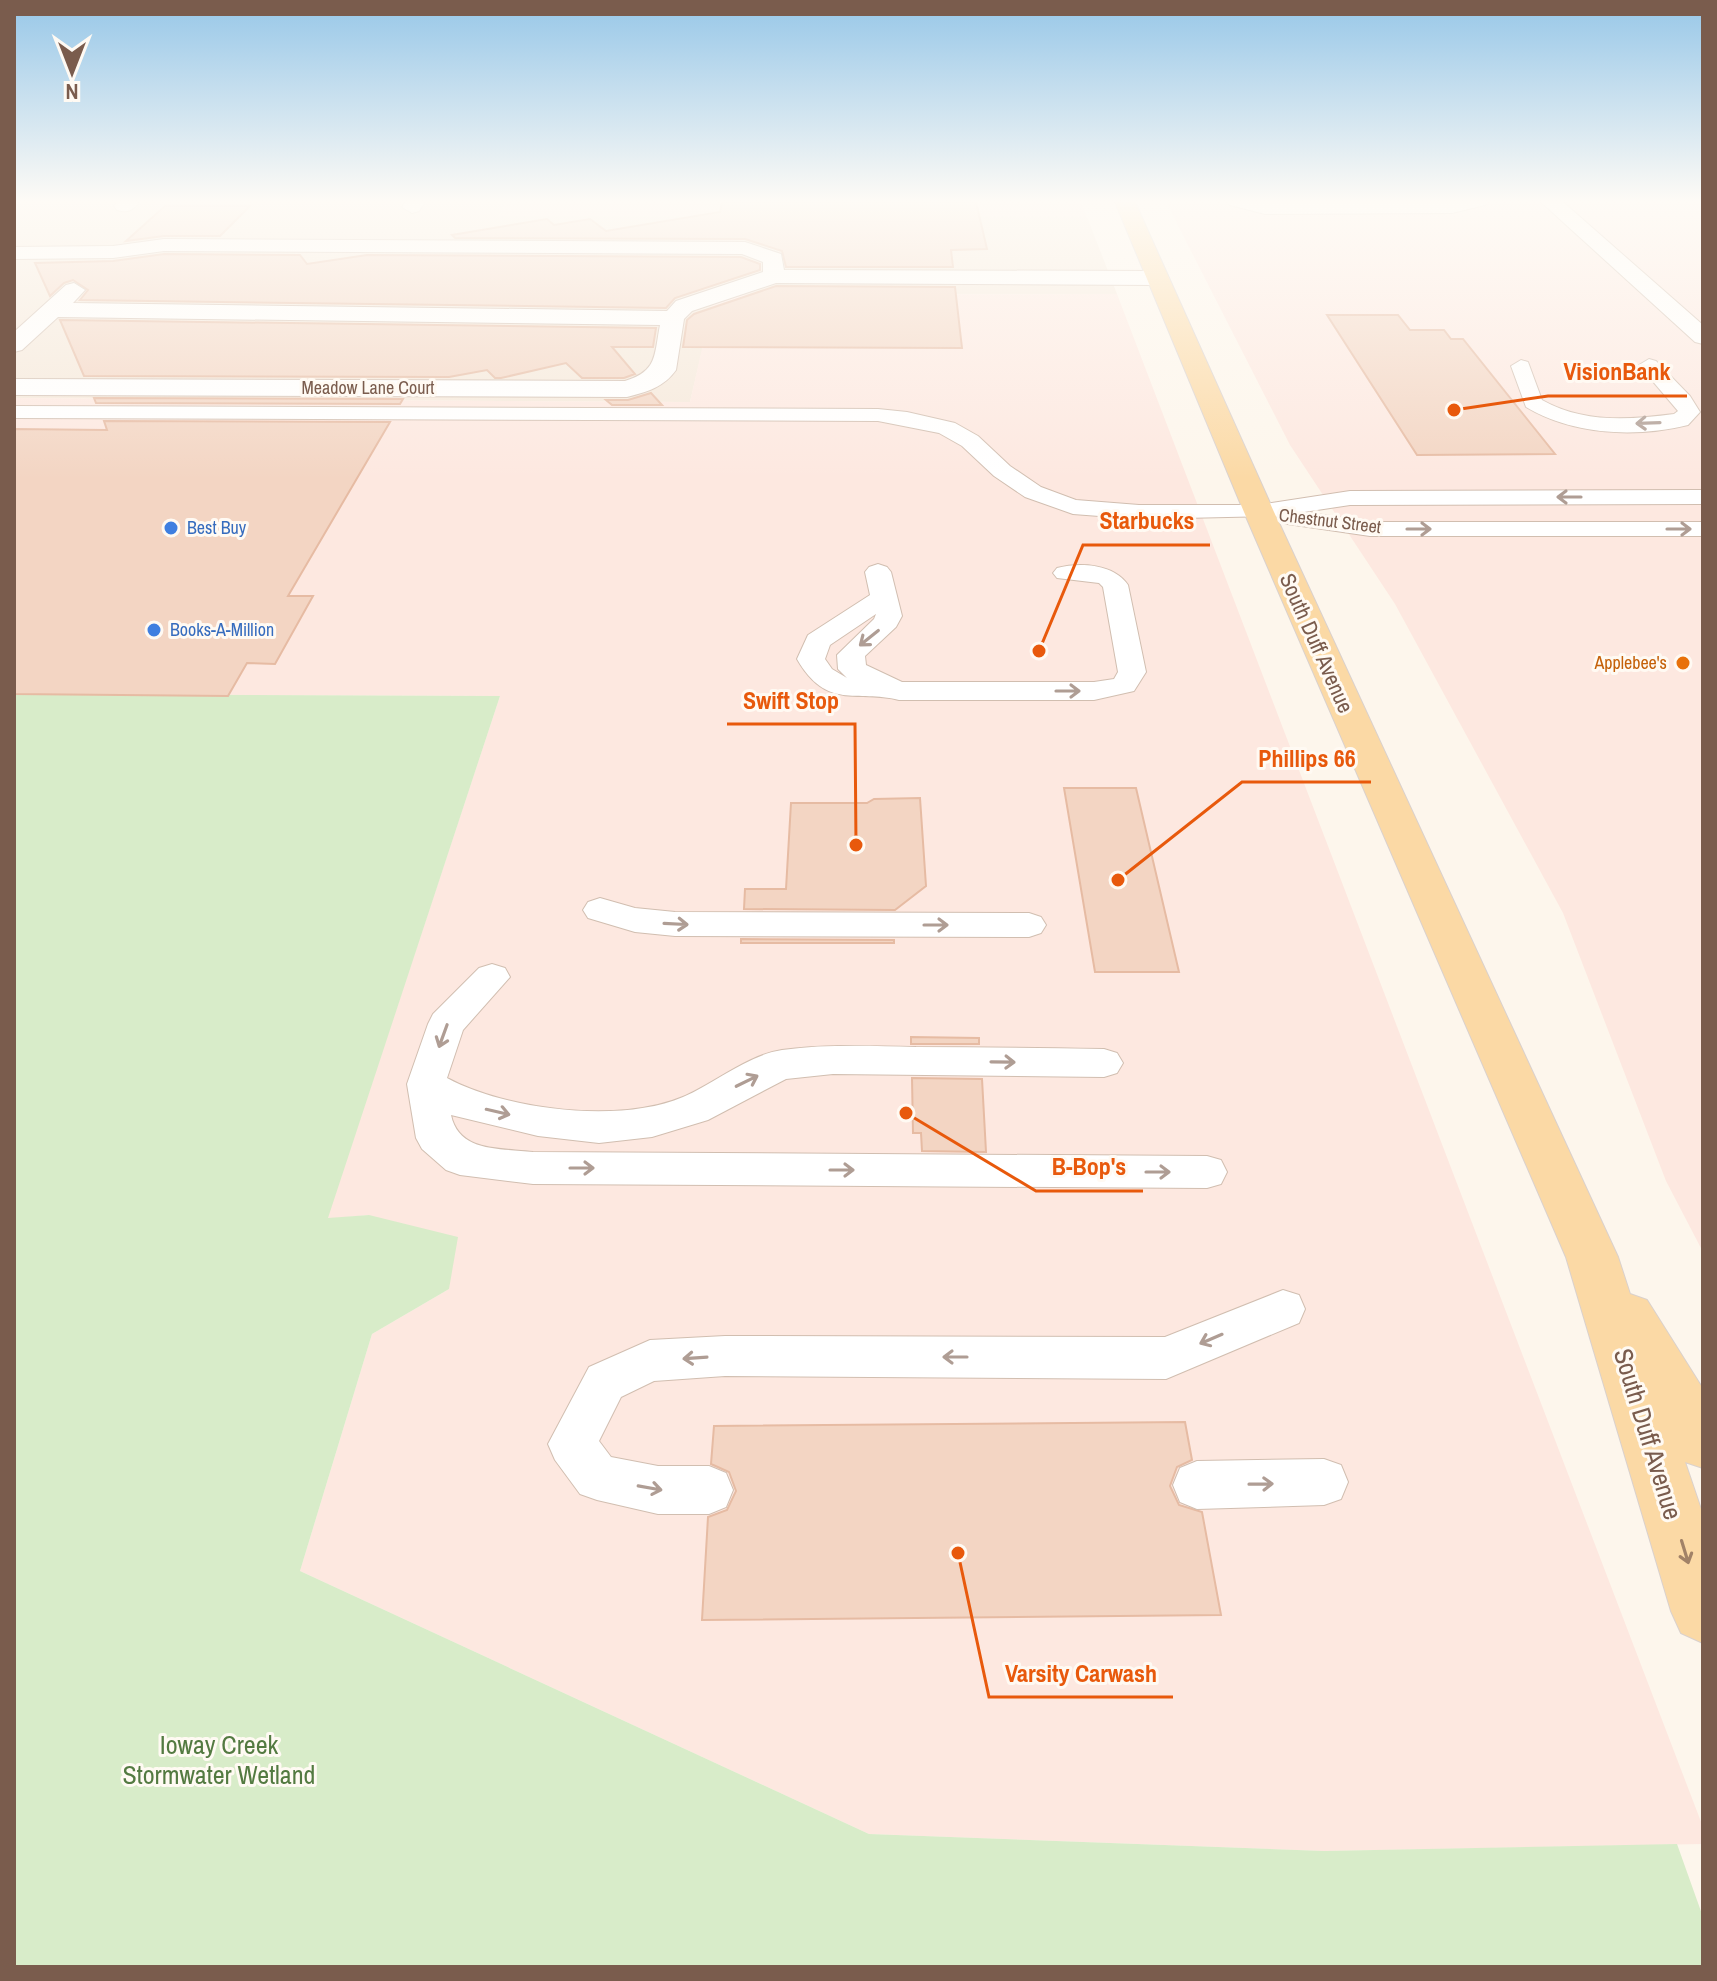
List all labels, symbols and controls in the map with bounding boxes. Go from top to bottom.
north arrow [32,32,112,112]
text: N [65,77,79,107]
callout: VisionBank [1548,348,1687,396]
text: VisionBank [1564,355,1670,387]
street label: Meadow Lane Court [302,375,434,400]
one-way arrow [1635,415,1662,430]
one-way arrow [1556,489,1583,505]
callout: Starbucks [1083,497,1210,545]
street label: Chestnut Street [1278,502,1382,539]
text: Starbucks [1099,504,1195,536]
place label: Best Buy [187,515,247,540]
marker: Best Buy [162,519,180,537]
one-way arrow [1405,521,1432,537]
one-way arrow [1665,521,1692,537]
street label: South Duff Avenue [1273,568,1361,718]
place label: Books-A-Million [170,617,274,642]
marker: Books-A-Million [145,621,163,639]
one-way arrow [859,629,880,647]
place label: Applebee's [1593,650,1667,675]
marker: Applebee's [1674,654,1692,672]
callout: Swift Stop [727,676,855,724]
one-way arrow [1054,683,1081,699]
text: Swift Stop [743,684,839,716]
callout: Phillips 66 [1242,734,1371,782]
text: Phillips 66 [1258,742,1356,774]
one-way arrow [662,916,689,931]
one-way arrow [922,917,949,933]
one-way arrow [435,1023,449,1048]
one-way arrow [989,1054,1016,1070]
one-way arrow [735,1072,759,1088]
one-way arrow [485,1105,510,1120]
callout: B-Bop's [1036,1143,1143,1191]
text: B-Bop's [1052,1150,1126,1182]
one-way arrow [568,1160,595,1176]
one-way arrow [828,1163,855,1178]
one-way arrow [1144,1164,1171,1180]
one-way arrow [1199,1333,1224,1348]
street label: South Duff Avenue [1606,1344,1691,1524]
one-way arrow [942,1349,969,1365]
one-way arrow [682,1351,709,1366]
one-way arrow [1247,1476,1274,1491]
one-way arrow [637,1481,662,1496]
one-way arrow [1678,1539,1693,1565]
callout: Varsity Carwash [989,1649,1173,1697]
text: Varsity Carwash [1005,1657,1157,1689]
park label: Ioway Creek Stormwater Wetland [123,1727,315,1792]

